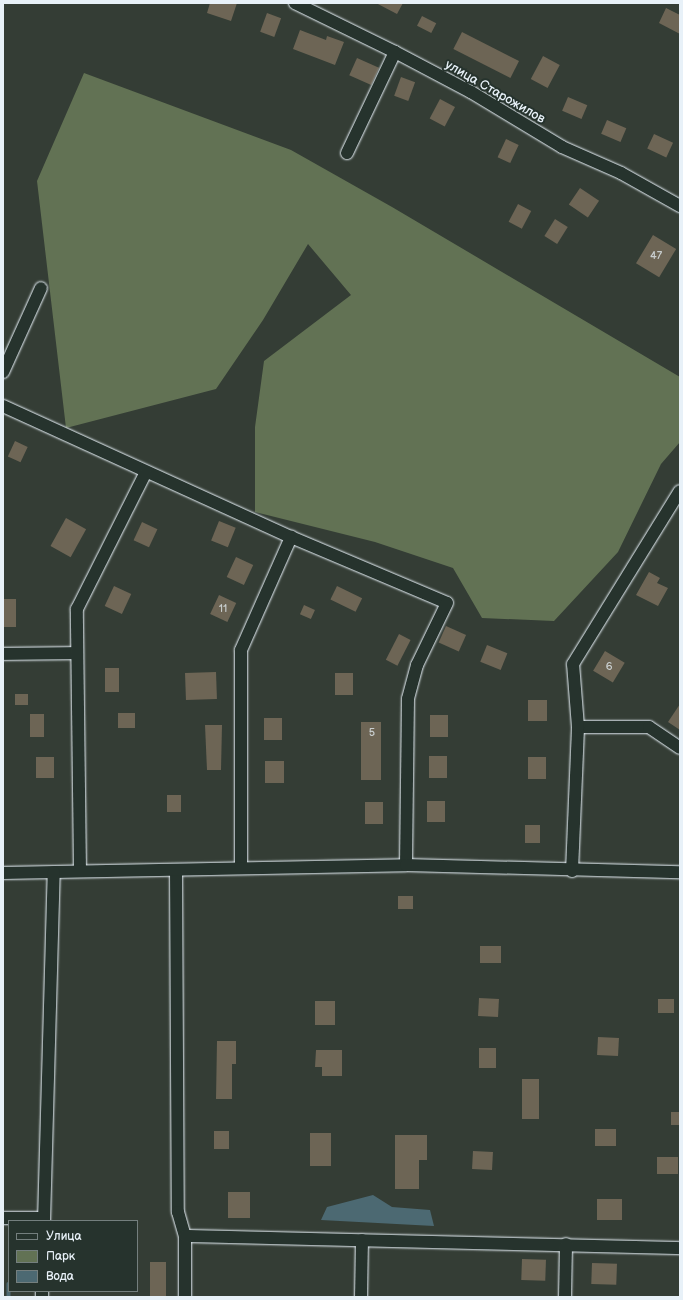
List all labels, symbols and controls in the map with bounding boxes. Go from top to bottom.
street label: улица Старожилов [442,57,548,127]
house number: 47 [650,249,662,263]
house number: 11 [219,602,227,616]
house number: 6 [606,660,612,674]
house number: 5 [369,726,375,740]
legend [8,1220,138,1292]
text: Улица [46,1229,82,1244]
text: Парк [46,1249,75,1264]
text: Вода [46,1269,74,1284]

